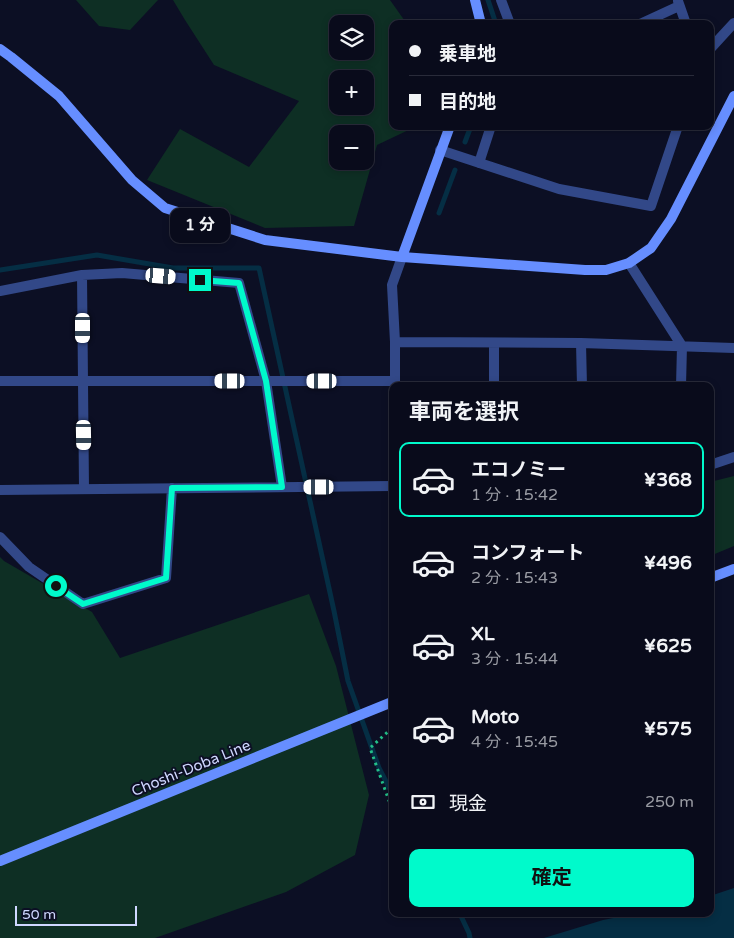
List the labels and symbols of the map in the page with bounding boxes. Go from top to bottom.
callout: 1 分 [170,208,230,242]
car [145,267,176,285]
route end [189,269,211,291]
car [75,313,90,343]
car [215,374,245,389]
car [307,374,337,389]
car [76,420,91,450]
car [304,480,334,495]
route start [45,575,67,597]
street label: Choshi-Doba Line [129,736,253,800]
scale bar [15,903,138,926]

